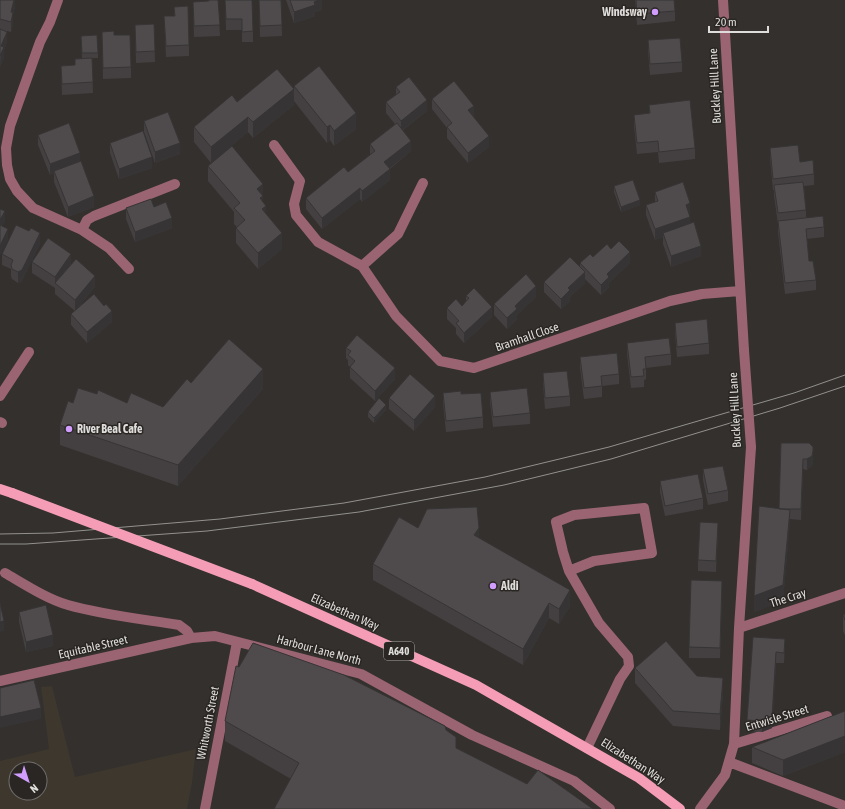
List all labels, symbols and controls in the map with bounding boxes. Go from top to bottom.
place label: Windsway [601,5,647,19]
marker: Windsway [650,7,660,17]
scale bar [709,8,768,34]
text: 20 m [715,15,737,29]
street label: Buckley Hill Lane [706,48,724,124]
street label: Bramhall Close [493,320,561,354]
street label: Buckley Hill Lane [726,372,744,448]
place label: River Beal Cafe [77,422,143,436]
marker: River Beal Cafe [64,424,74,434]
place label: Aldi [500,579,519,593]
marker: Aldi [488,581,498,591]
street label: The Cray [768,586,808,610]
street label: Elizabethan Way [309,591,381,633]
street label: Equitable Street [57,632,129,662]
street label: Harbour Lane North [275,632,363,668]
road number: A640 [384,642,414,660]
street label: Whitworth Street [194,685,222,761]
street label: Entwisle Street [744,702,811,734]
street label: Elizabethan Way [598,735,668,787]
north arrow [8,761,48,801]
text: N [28,782,41,795]

